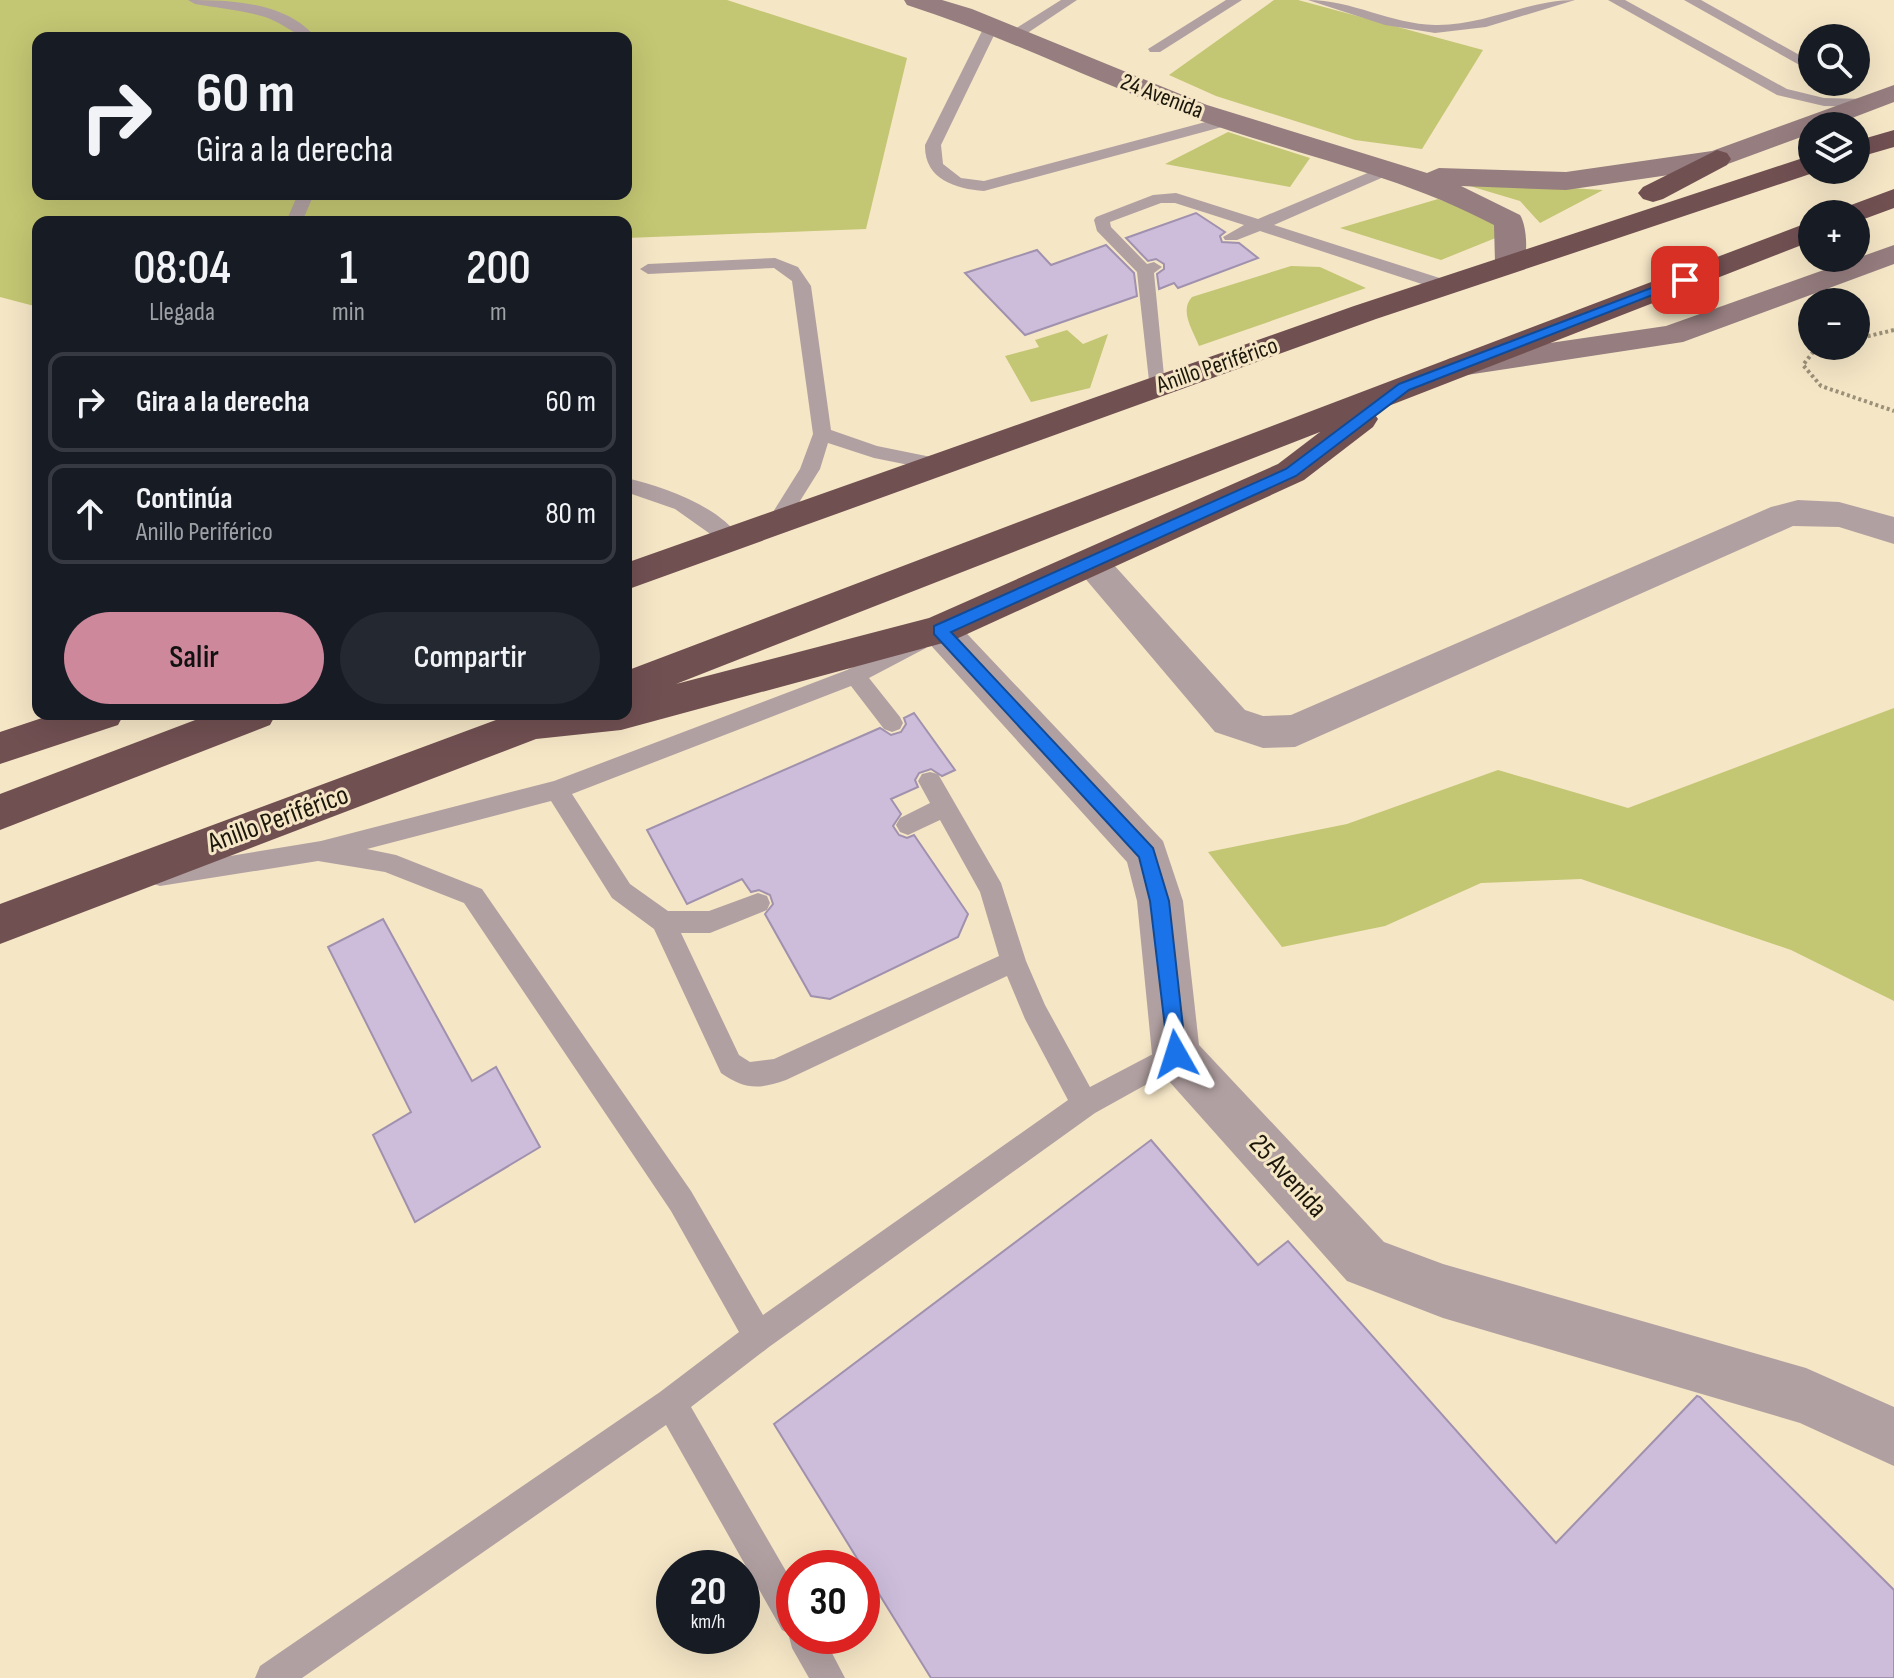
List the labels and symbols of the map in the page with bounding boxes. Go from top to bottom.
street label: 24 Avenida [1117,67,1207,125]
pin [1651,246,1719,314]
street label: Anillo Periférico [1152,331,1281,400]
street label: Anillo Periférico [202,778,353,860]
position arrow [1134,1012,1218,1096]
street label: 25 Avenida [1242,1128,1334,1224]
speed limit sign: 30 [776,1550,880,1654]

